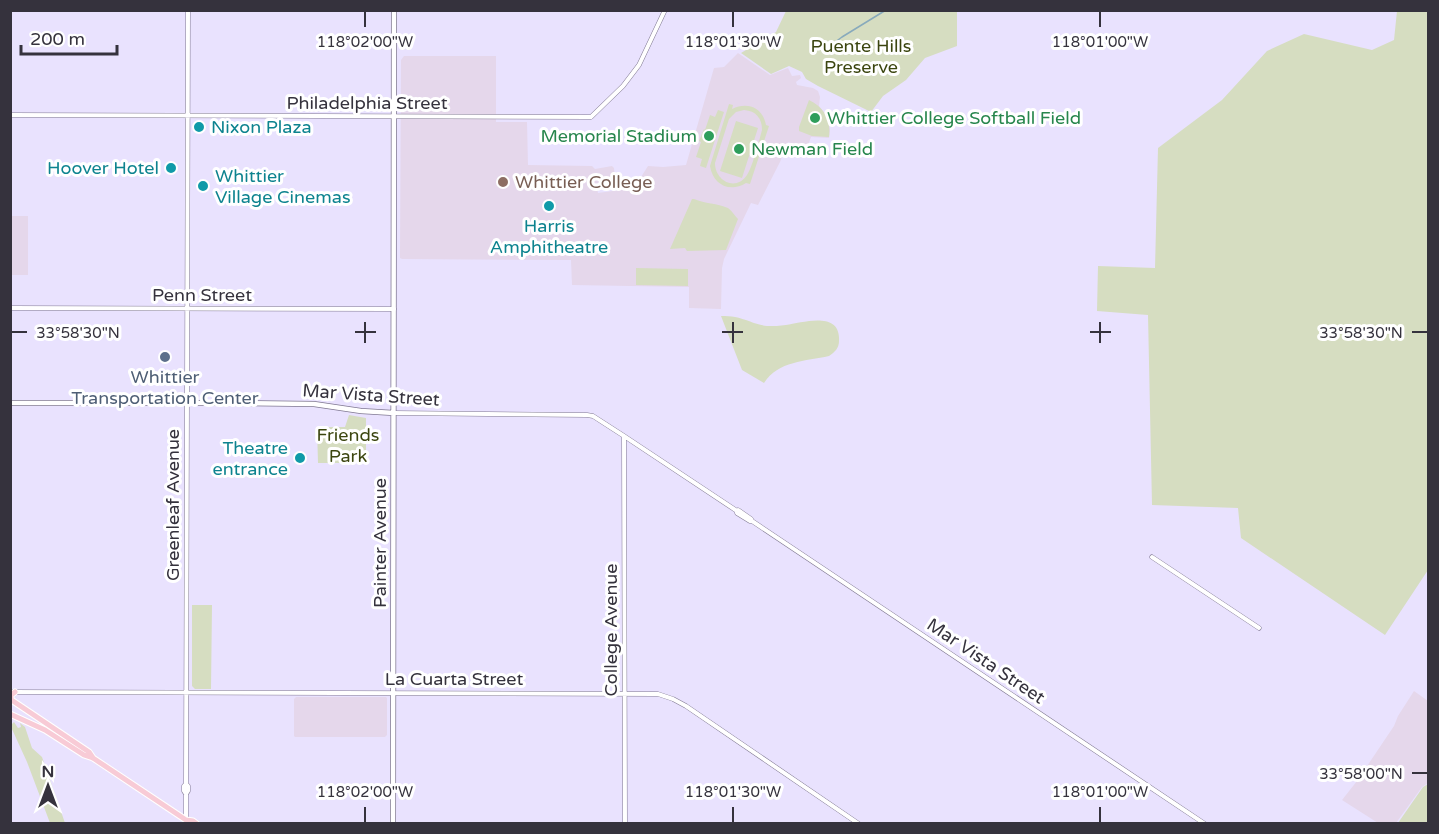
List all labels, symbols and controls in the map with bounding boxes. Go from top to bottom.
scale bar [21,18,117,56]
text: 200 m [30,28,85,50]
text: 118°02'00"W [317,33,413,51]
text: 118°01'30"W [685,33,781,51]
text: 118°01'00"W [1052,33,1148,51]
park label: Puente Hills Preserve [811,35,911,78]
street label: Philadelphia Street [286,92,448,114]
place label: Whittier College Softball Field [827,107,1081,129]
marker: Whittier College Softball Field [808,111,822,125]
place label: Nixon Plaza [211,116,312,138]
marker: Nixon Plaza [192,120,206,134]
place label: Memorial Stadium [541,125,697,147]
marker: Memorial Stadium [702,129,716,143]
place label: Newman Field [751,138,873,160]
marker: Newman Field [732,142,746,156]
place label: Hoover Hotel [47,157,159,179]
marker: Hoover Hotel [164,161,178,175]
place label: Whittier Village Cinemas [215,165,351,208]
place label: Whittier College [515,171,653,193]
marker: Whittier College [496,175,510,189]
marker: Whittier Village Cinemas [196,179,210,193]
marker: Harris Amphitheatre [542,199,556,213]
place label: Harris Amphitheatre [490,215,608,258]
street label: Penn Street [152,284,252,306]
text: 33°58'30"N [36,324,120,342]
text: 33°58'30"N [1319,324,1403,342]
marker: Whittier Transportation Center [158,350,172,364]
place label: Whittier Transportation Center [71,366,259,409]
street label: Mar Vista Street [302,379,440,411]
park label: Friends Park [317,424,379,467]
street label: Greenleaf Avenue [162,429,184,581]
place label: Theatre entrance [213,437,288,480]
marker: Theatre entrance [293,451,307,465]
street label: Painter Avenue [369,478,391,608]
street label: College Avenue [600,564,622,696]
street label: Mar Vista Street [923,613,1049,709]
street label: La Cuarta Street [385,668,523,690]
north arrow [18,756,78,816]
text: N [42,762,54,782]
text: 33°58'00"N [1319,765,1403,783]
text: 118°02'00"W [317,783,413,801]
text: 118°01'30"W [685,783,781,801]
text: 118°01'00"W [1052,783,1148,801]

